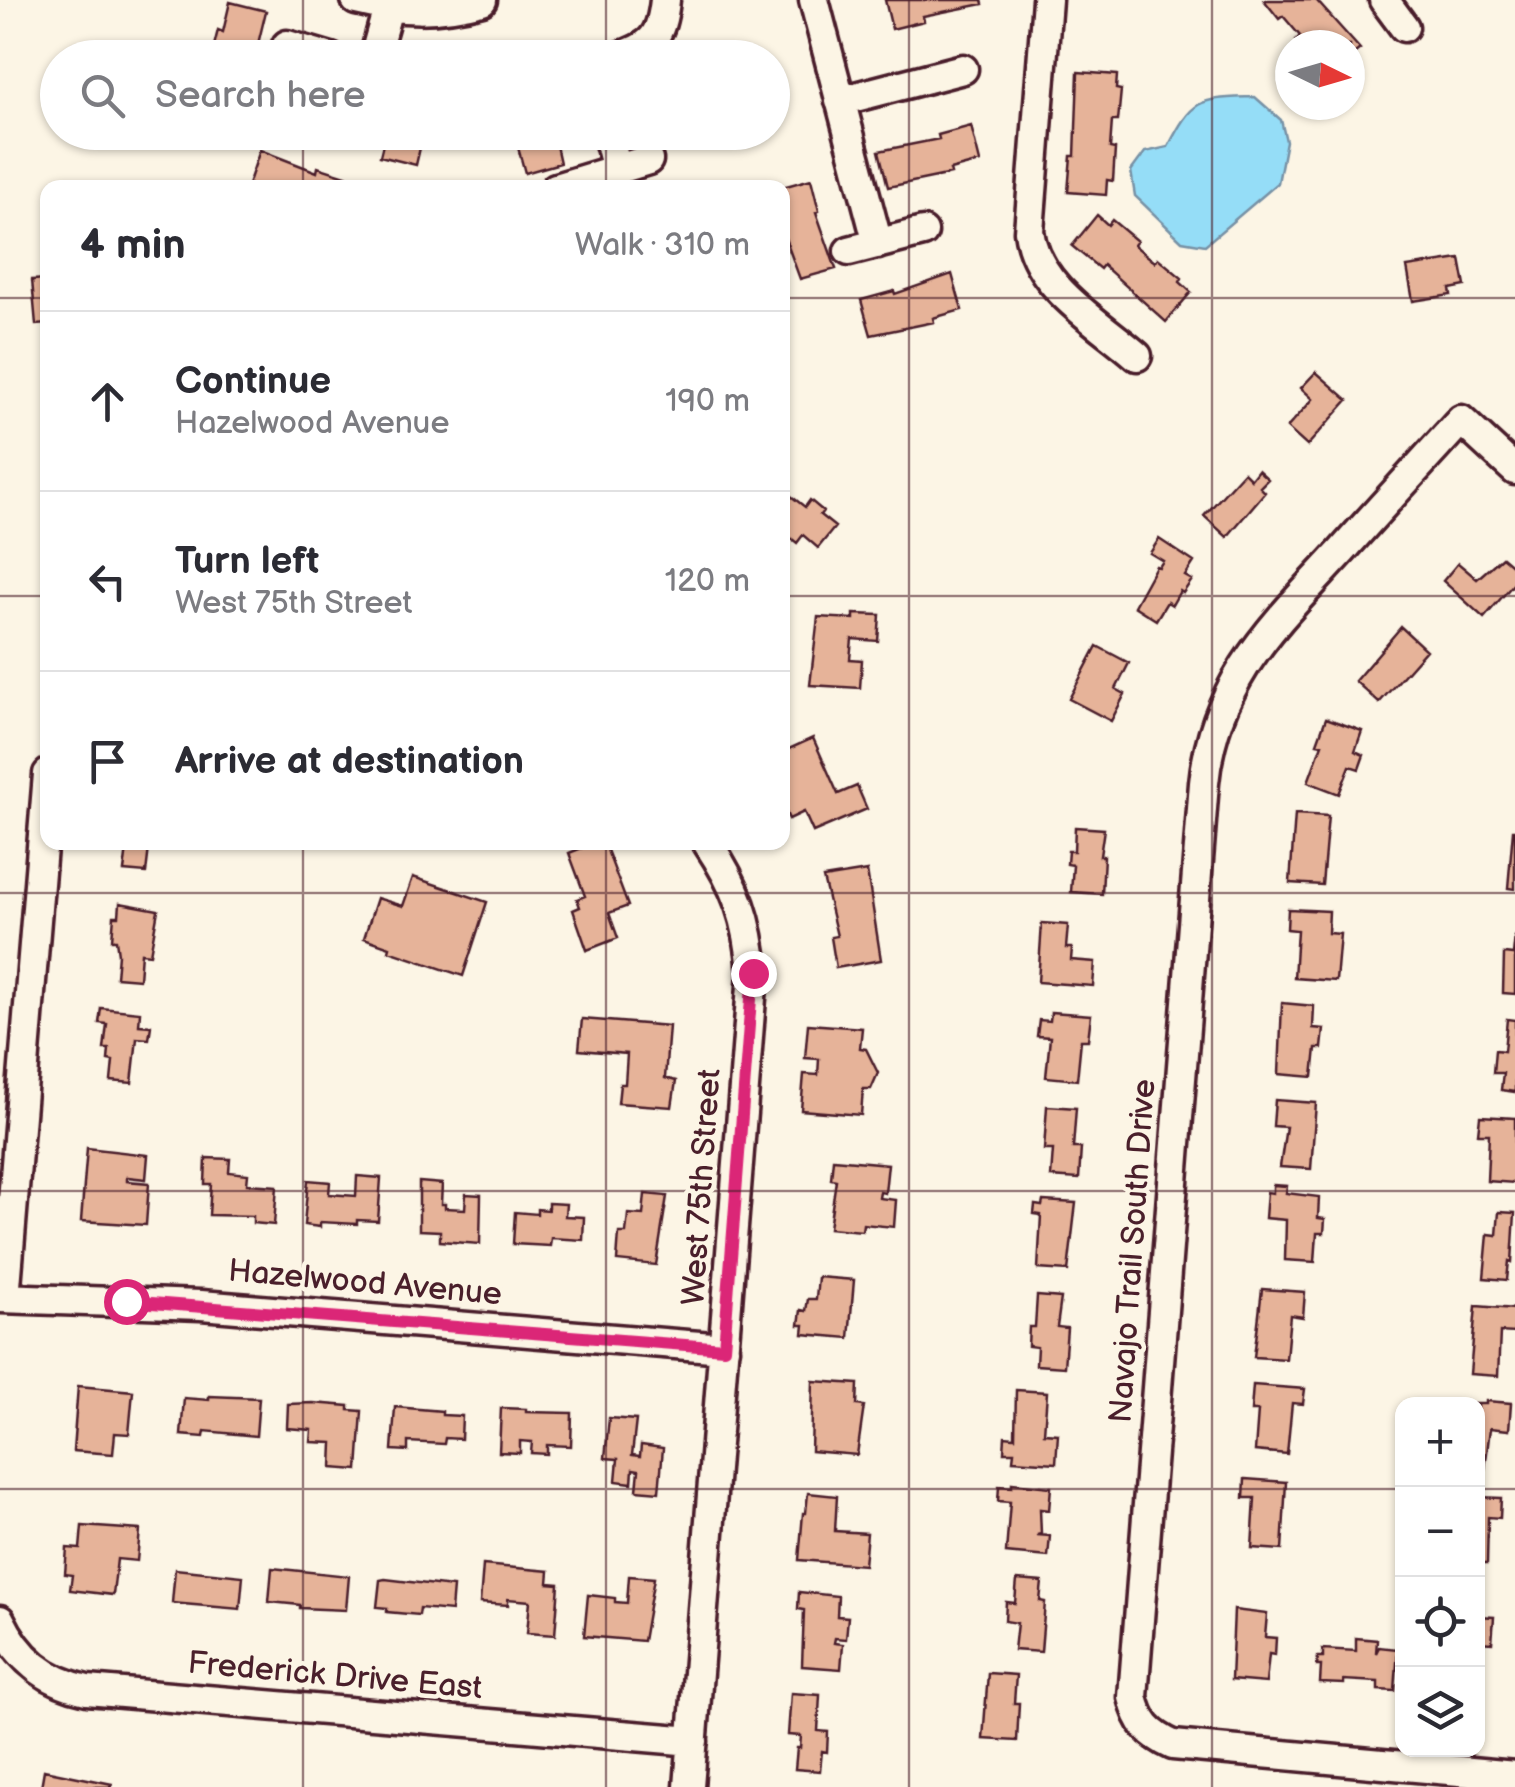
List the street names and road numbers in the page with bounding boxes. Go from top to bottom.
street label: West 75th Street [674,1067,730,1307]
street label: Navajo Trail South Drive [1102,1078,1164,1424]
street label: Hazelwood Avenue [227,1252,503,1314]
street label: Frederick Drive East [186,1644,484,1708]

